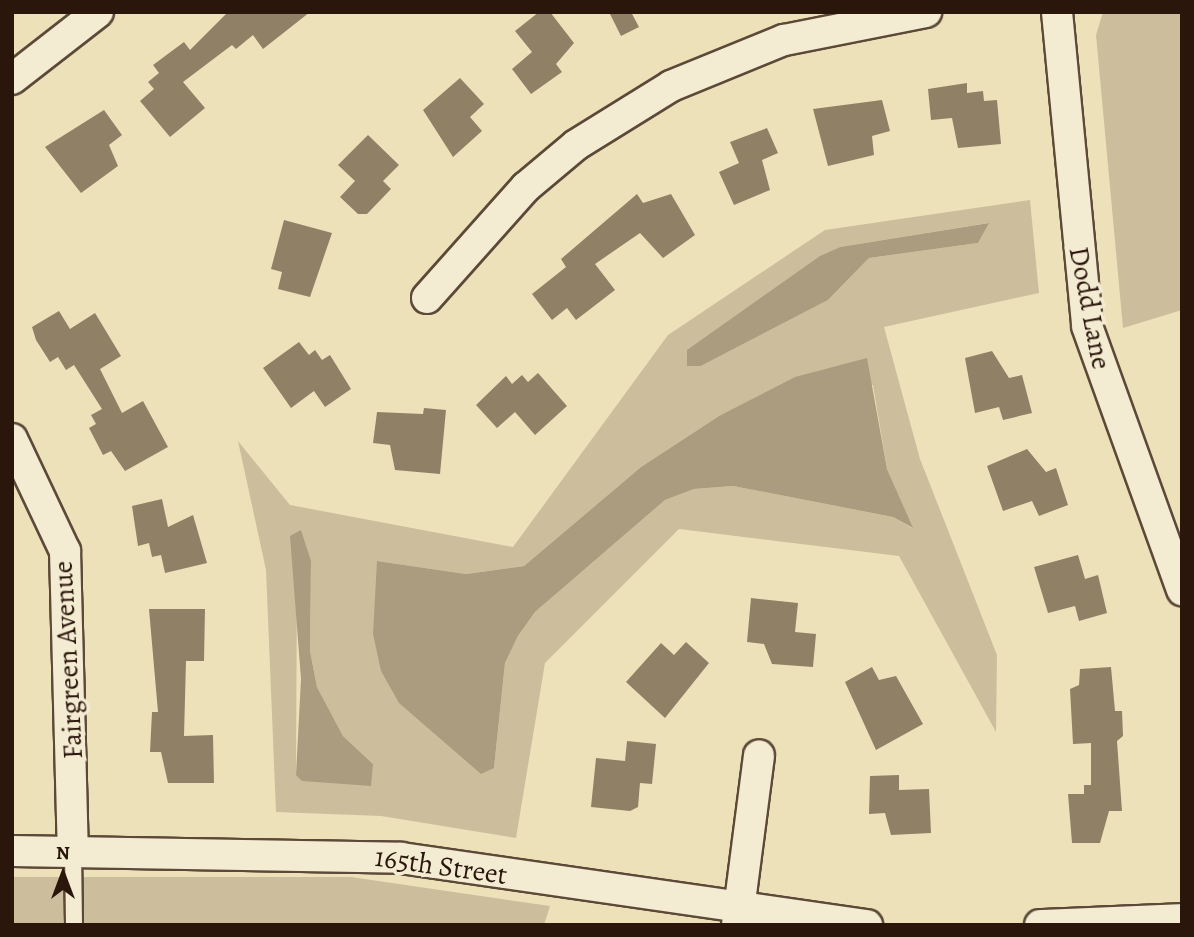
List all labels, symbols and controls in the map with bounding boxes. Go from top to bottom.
street label: Dodd Lane [1062,244,1118,372]
street label: Fairgreen Avenue [46,560,90,760]
north arrow [28,839,98,909]
text: N [56,840,70,866]
street label: 165th Street [373,840,509,892]

